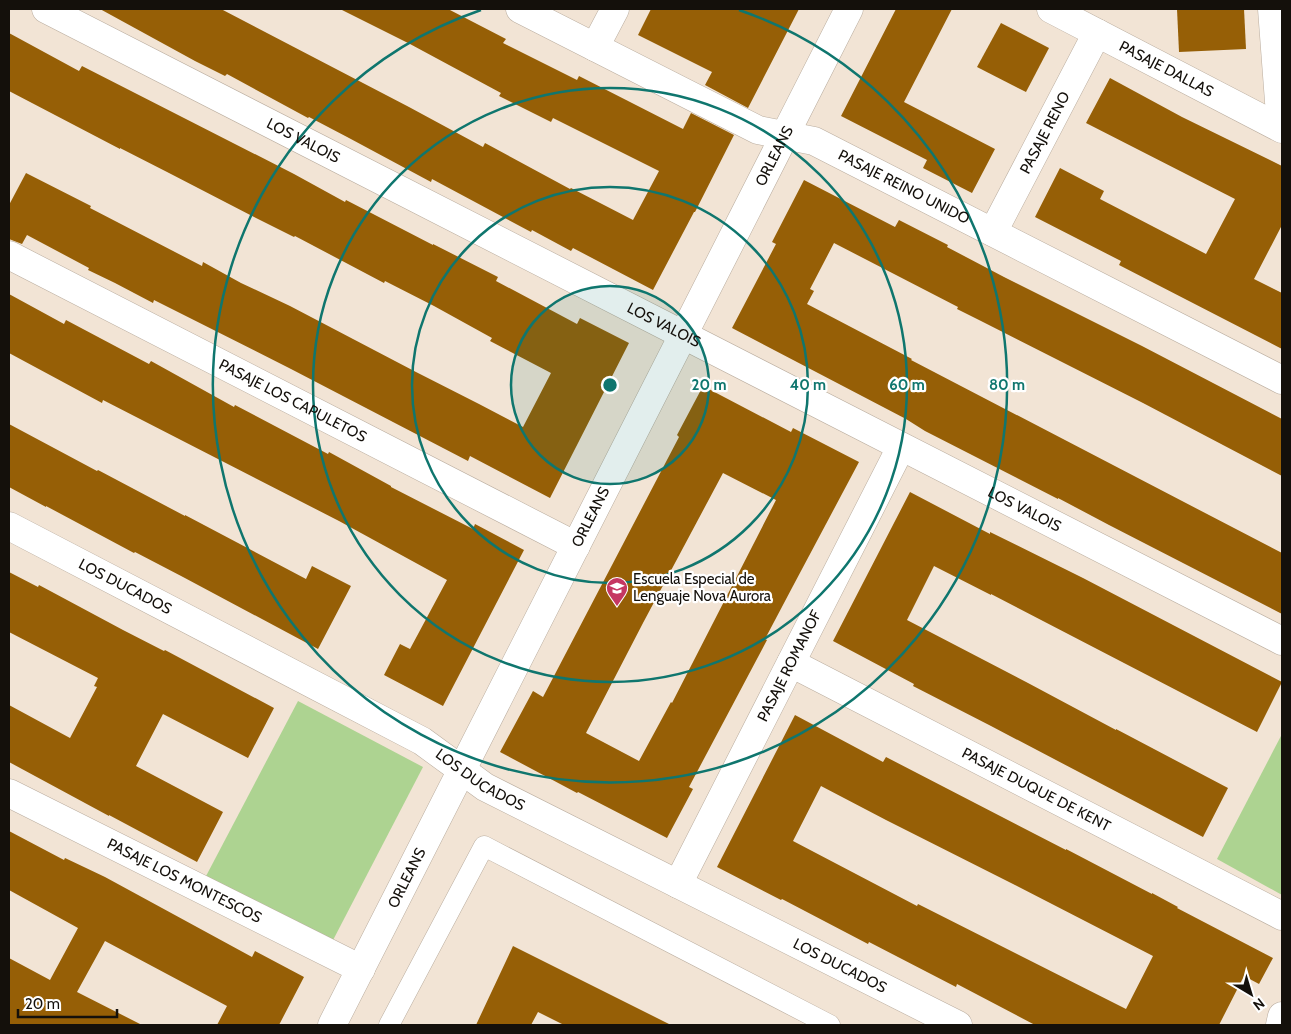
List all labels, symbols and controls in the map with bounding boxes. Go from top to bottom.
street label: PASAJE DALLAS [1116,37,1217,101]
street label: PASAJE RENO [1016,89,1074,177]
street label: LOS VALOIS [264,114,343,167]
street label: ORLEANS [751,123,797,189]
street label: PASAJE REINO UNIDO [835,146,973,228]
street label: LOS VALOIS [624,299,704,351]
street label: PASAJE LOS CAPULETOS [216,355,370,446]
centre of rings [601,376,619,394]
text: 20 m [692,376,726,394]
text: 40 m [790,376,826,394]
text: 60 m [889,376,925,394]
text: 80 m [989,376,1025,394]
street label: LOS VALOIS [985,483,1064,536]
street label: ORLEANS [568,484,613,550]
street label: LOS DUCADOS [76,555,175,618]
place label: Escuela Especial de Lenguaje Nova Aurora [633,570,772,605]
school or university icon: Escuela Especial de Lenguaje Nova Aurora [605,576,629,607]
street label: PASAJE ROMANOF [753,607,825,725]
street label: PASAJE DUQUE DE KENT [959,744,1114,835]
street label: LOS DUCADOS [432,745,528,815]
street label: PASAJE LOS MONTESCOS [104,835,265,927]
street label: ORLEANS [384,845,430,911]
street label: LOS DUCADOS [790,935,890,997]
north arrow [1226,969,1276,1019]
scale bar [18,986,116,1018]
text: N [1250,994,1268,1014]
text: 20 m [25,995,60,1013]

